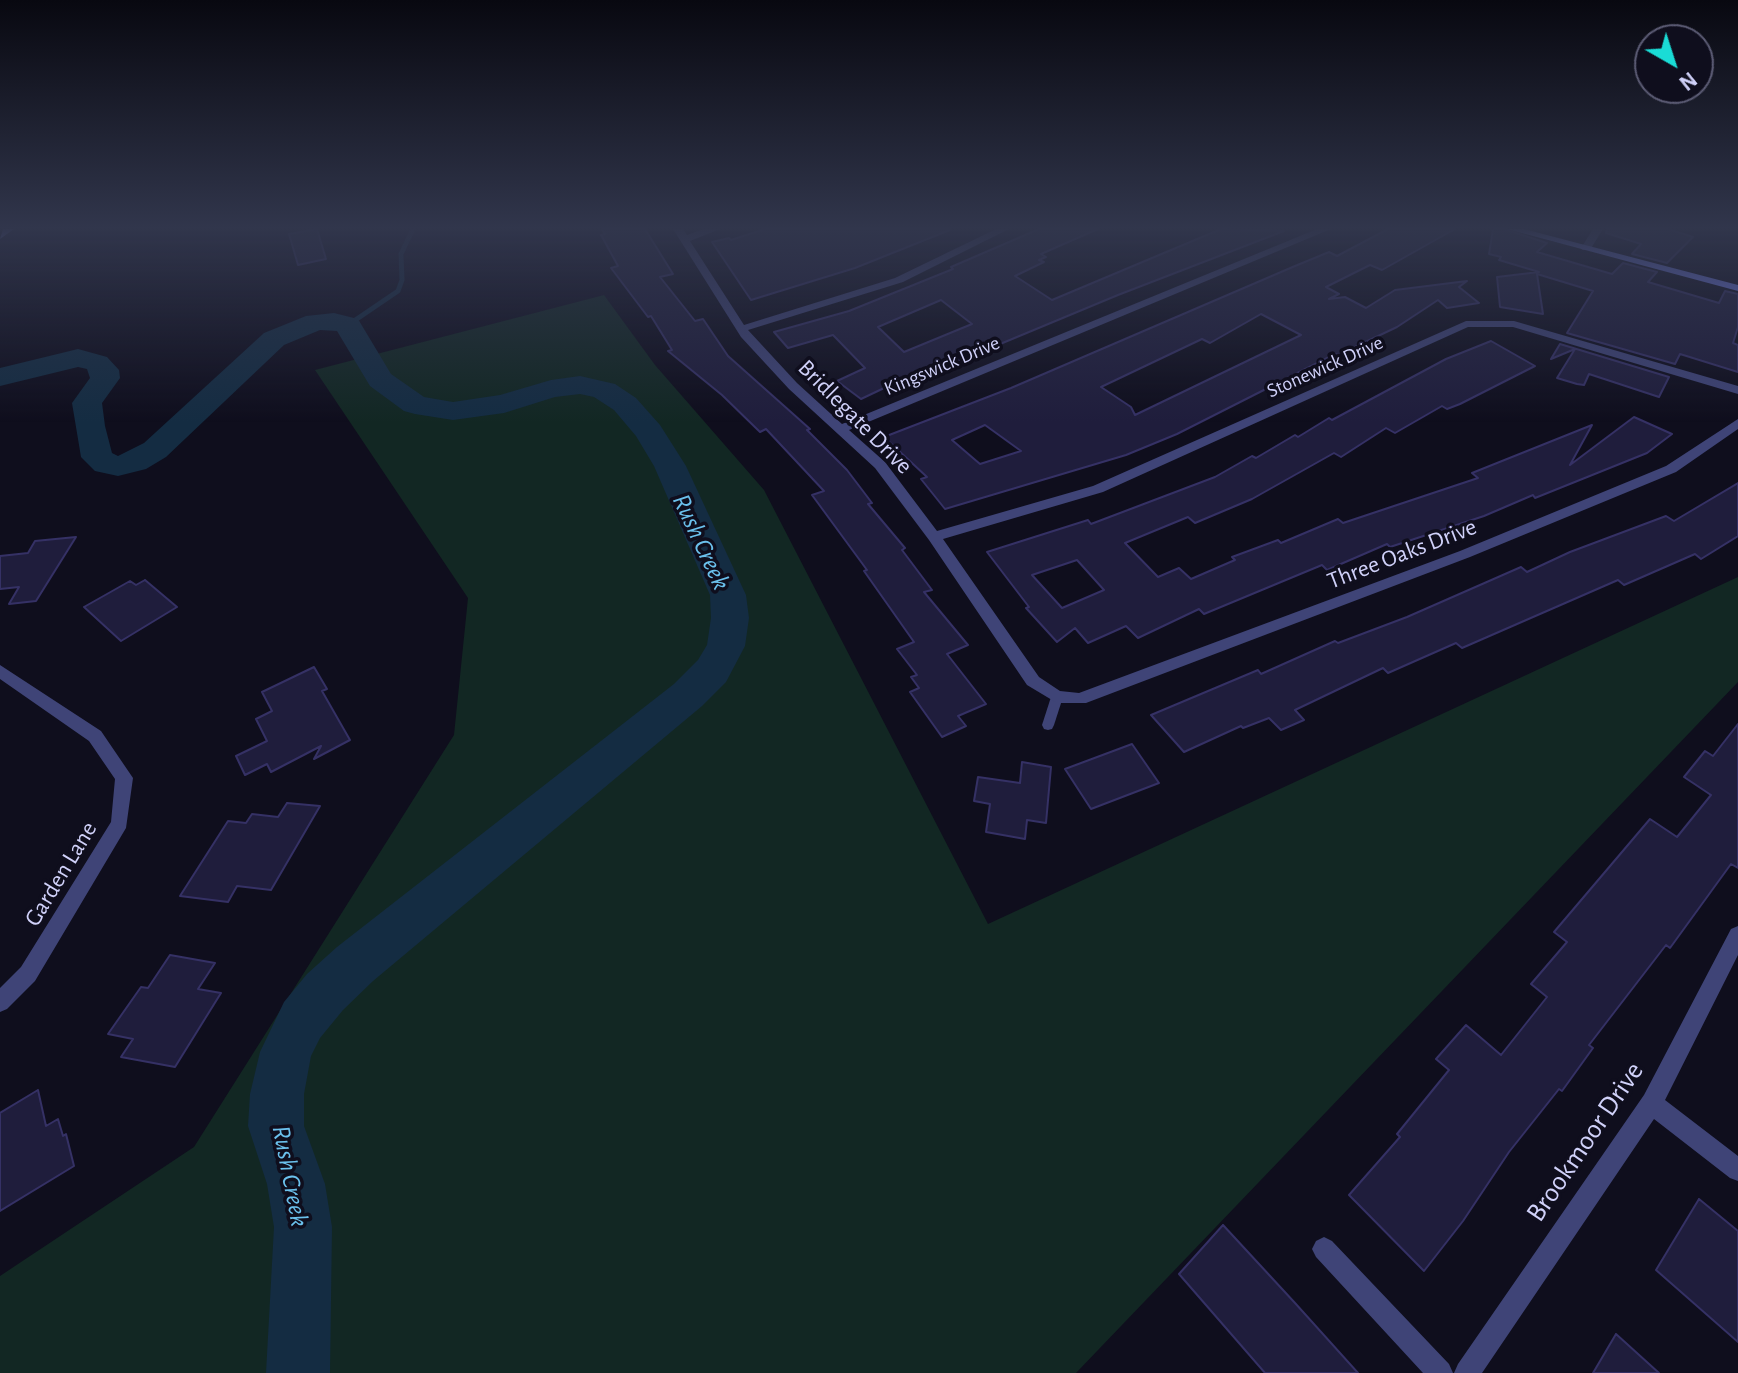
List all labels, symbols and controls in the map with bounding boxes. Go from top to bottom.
north arrow [1634,24,1714,104]
text: N [1675,68,1701,94]
street label: Kingswick Drive [881,331,1003,401]
street label: Stonewick Drive [1263,331,1387,403]
street label: Bridlegate Drive [792,354,918,480]
water label: Rush Creek [665,489,737,595]
street label: Three Oaks Drive [1323,512,1481,596]
street label: Garden Lane [19,817,103,931]
street label: Brookmoor Drive [1519,1056,1651,1228]
water label: Rush Creek [265,1123,315,1229]

